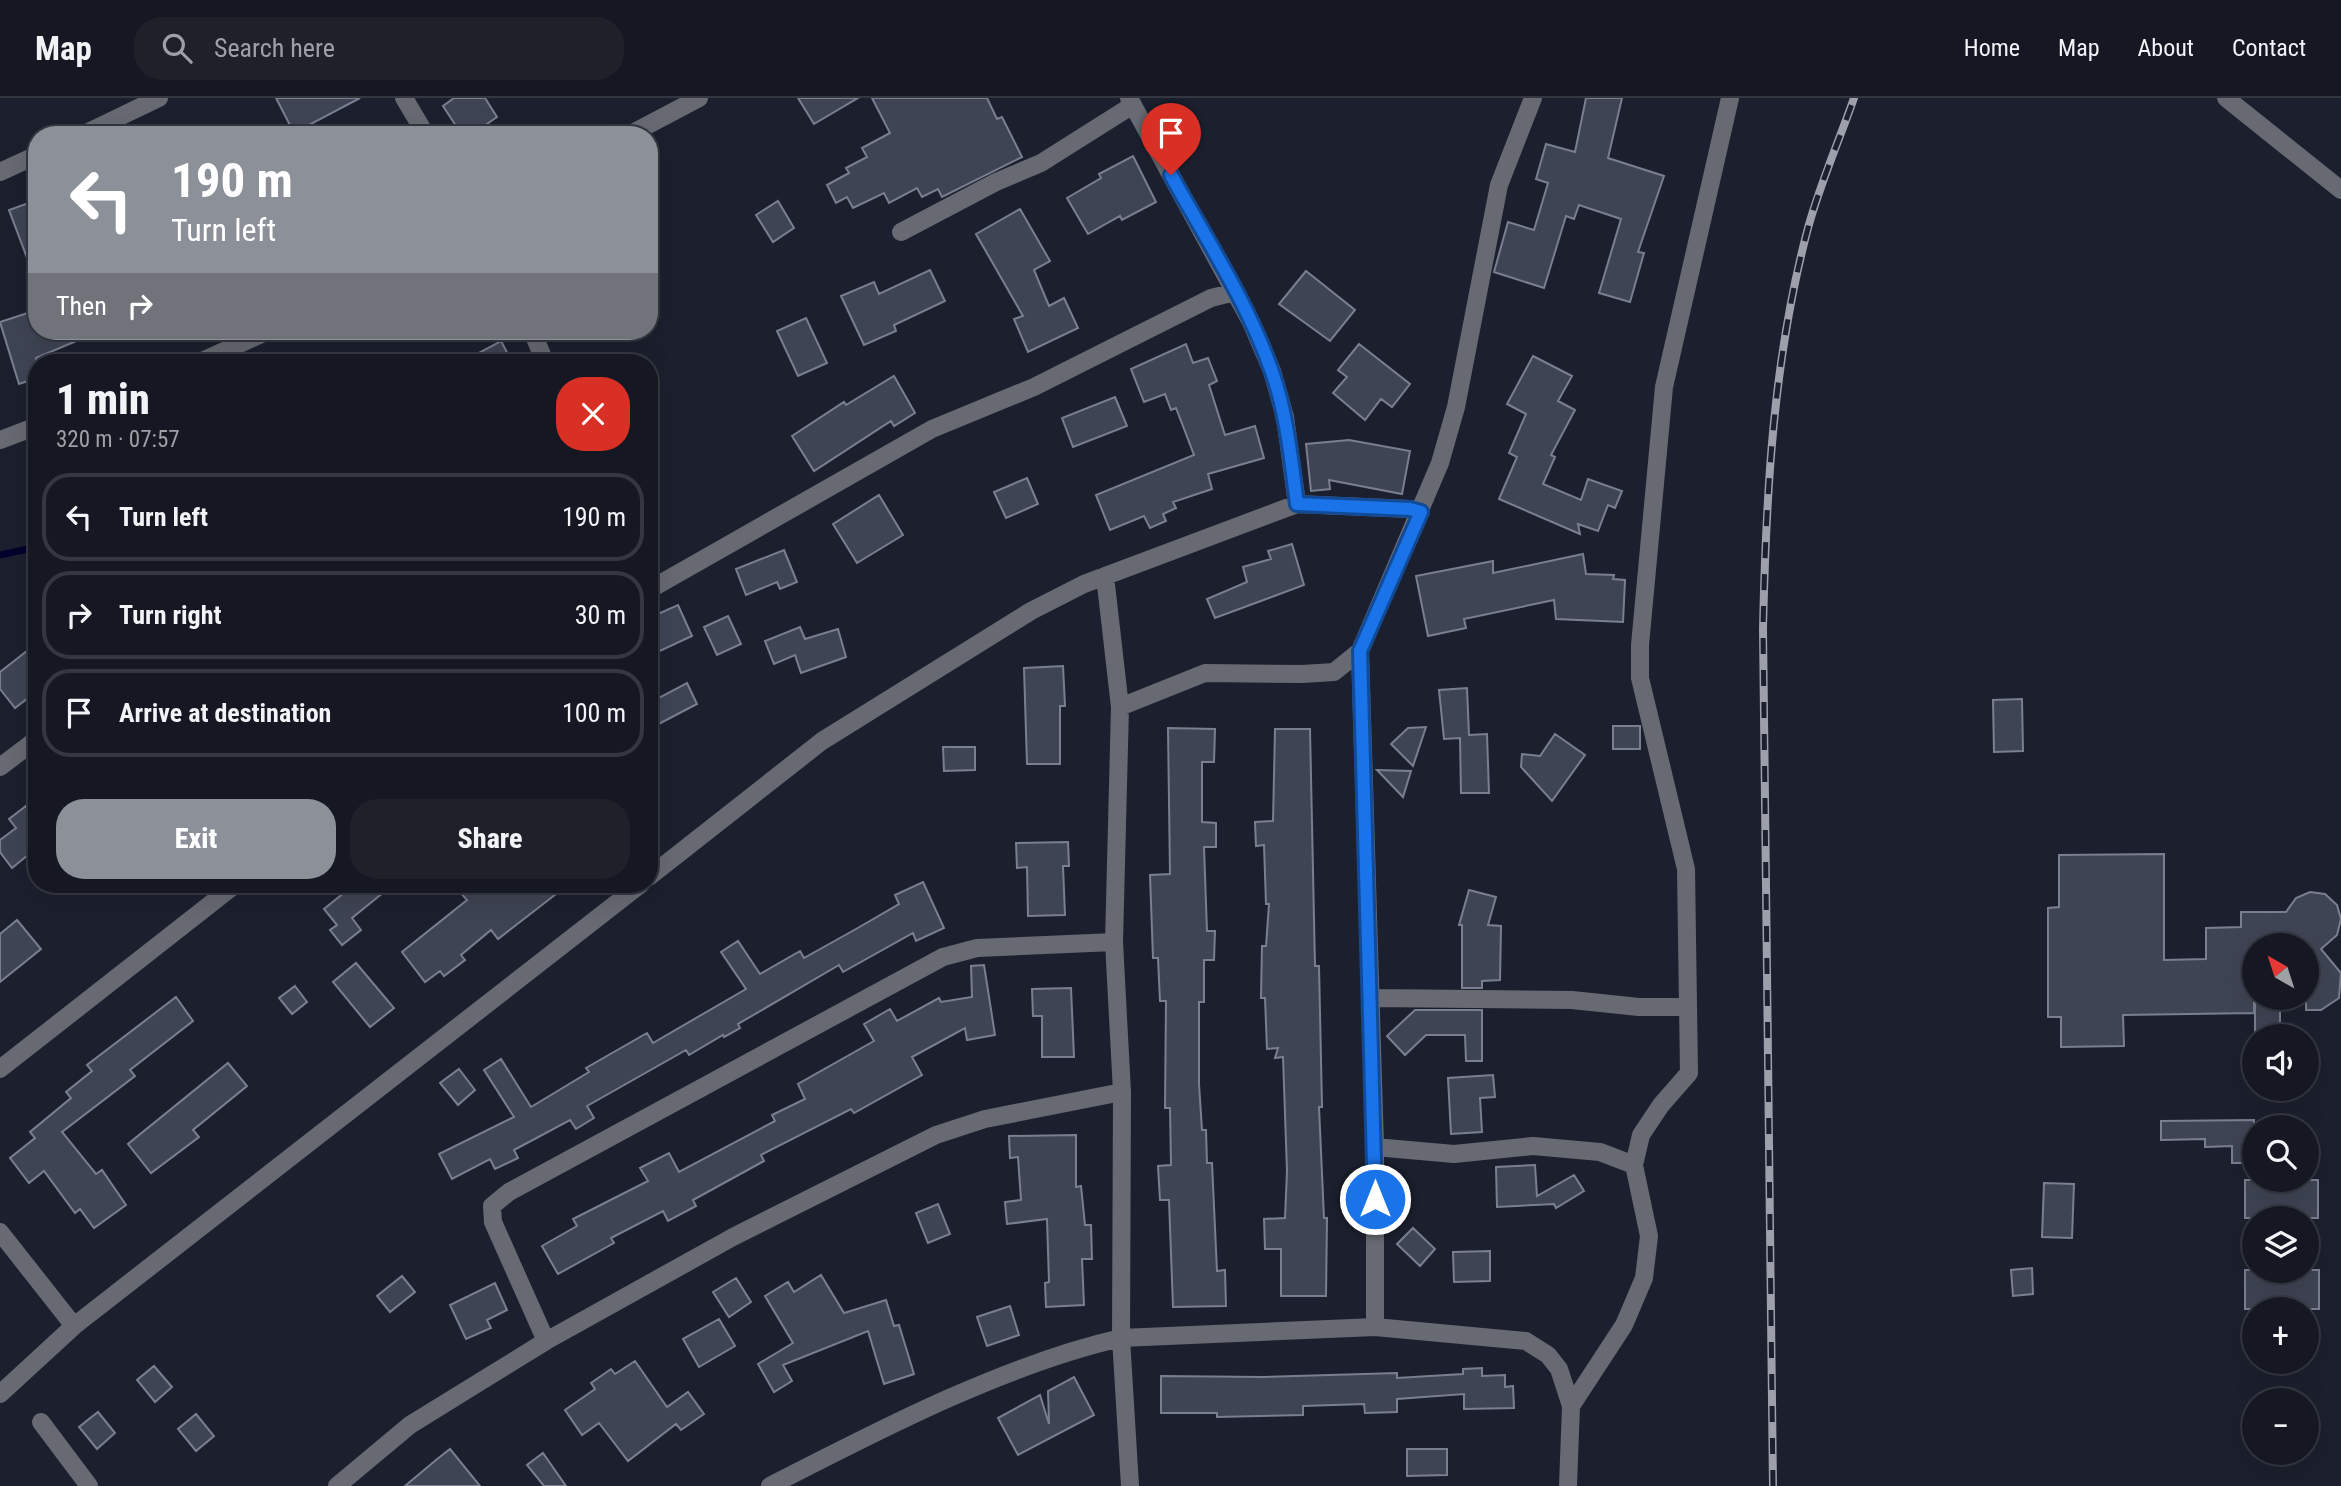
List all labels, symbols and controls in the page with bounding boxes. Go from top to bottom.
search box [134,17,624,80]
text: Map [35,29,92,68]
icon: search [158,29,196,67]
text: Search here [214,33,335,63]
text: Home [1964,34,2020,62]
text: Map [2058,34,2100,62]
text: About [2138,34,2194,62]
text: Contact [2232,34,2306,62]
pin [1141,103,1201,175]
icon: arrive [1152,114,1190,152]
text: 190 m [171,152,293,209]
icon: left [56,154,147,245]
text: Turn left [171,211,276,249]
icon: right [121,287,159,325]
text: Then [56,291,107,321]
text: 1 min [56,375,150,424]
button: close [556,377,630,451]
text: 320 m · 07:57 [56,426,180,453]
icon: left [60,498,98,536]
text: Turn left [119,502,208,532]
text: 190 m [562,502,626,532]
icon: right [60,596,98,634]
text: Turn right [119,600,221,630]
text: 30 m [575,600,626,630]
icon: arrive [60,694,98,732]
text: Arrive at destination [119,698,331,728]
text: 100 m [562,698,626,728]
button: Exit [56,799,336,879]
button: Share [350,799,630,879]
north arrow [2242,933,2319,1010]
map controls [2242,933,2319,1465]
button: sound [2242,1024,2319,1101]
button: search [2242,1115,2319,1192]
position arrow [1338,1162,1412,1236]
button: layers [2242,1206,2319,1283]
button: + [2242,1297,2319,1374]
button: − [2242,1388,2319,1465]

